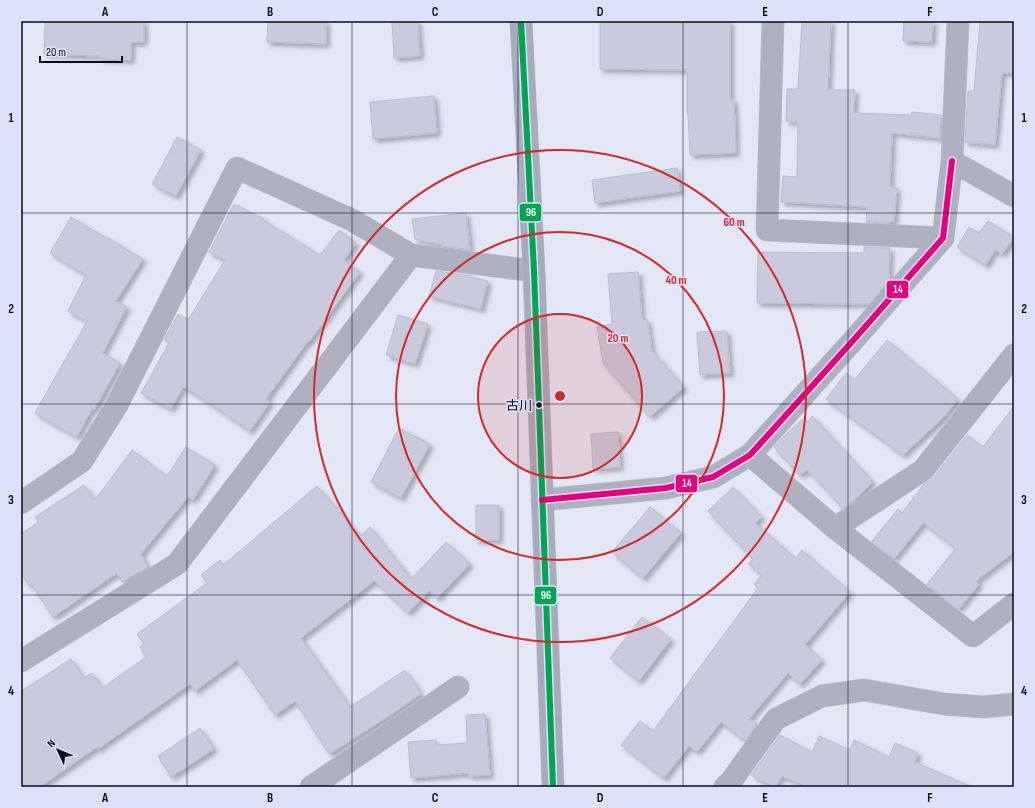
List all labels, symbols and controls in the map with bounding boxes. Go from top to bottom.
text: A [101,4,109,20]
text: B [267,4,273,20]
text: C [432,4,439,20]
text: D [597,4,604,20]
text: E [762,4,768,20]
text: F [927,4,933,20]
scale bar [40,38,122,64]
text: 20 m [46,45,66,60]
text: 1 [8,110,14,126]
text: 1 [1021,110,1027,126]
line badge: 96 [519,203,542,222]
text: 96 [526,206,536,219]
text: 60 m [723,215,745,230]
text: 40 m [665,273,687,288]
line badge: 14 [886,280,909,299]
text: 14 [893,283,903,296]
text: 2 [8,301,14,317]
text: 2 [1021,301,1027,317]
text: 20 m [608,331,628,346]
centre of rings [553,389,567,403]
place label: 古川 [506,398,532,414]
marker: 古川 [534,400,544,410]
line badge: 14 [675,474,698,493]
text: 14 [682,477,692,490]
text: 3 [8,492,14,508]
text: 3 [1021,492,1027,508]
line badge: 96 [534,586,557,605]
text: 96 [541,589,551,602]
text: 4 [8,683,14,699]
text: 4 [1021,683,1027,699]
north arrow [38,730,78,770]
text: N [44,737,58,750]
text: A [101,790,109,806]
text: B [267,790,273,806]
text: C [432,790,439,806]
text: D [597,790,604,806]
text: E [762,790,768,806]
text: F [927,790,933,806]

